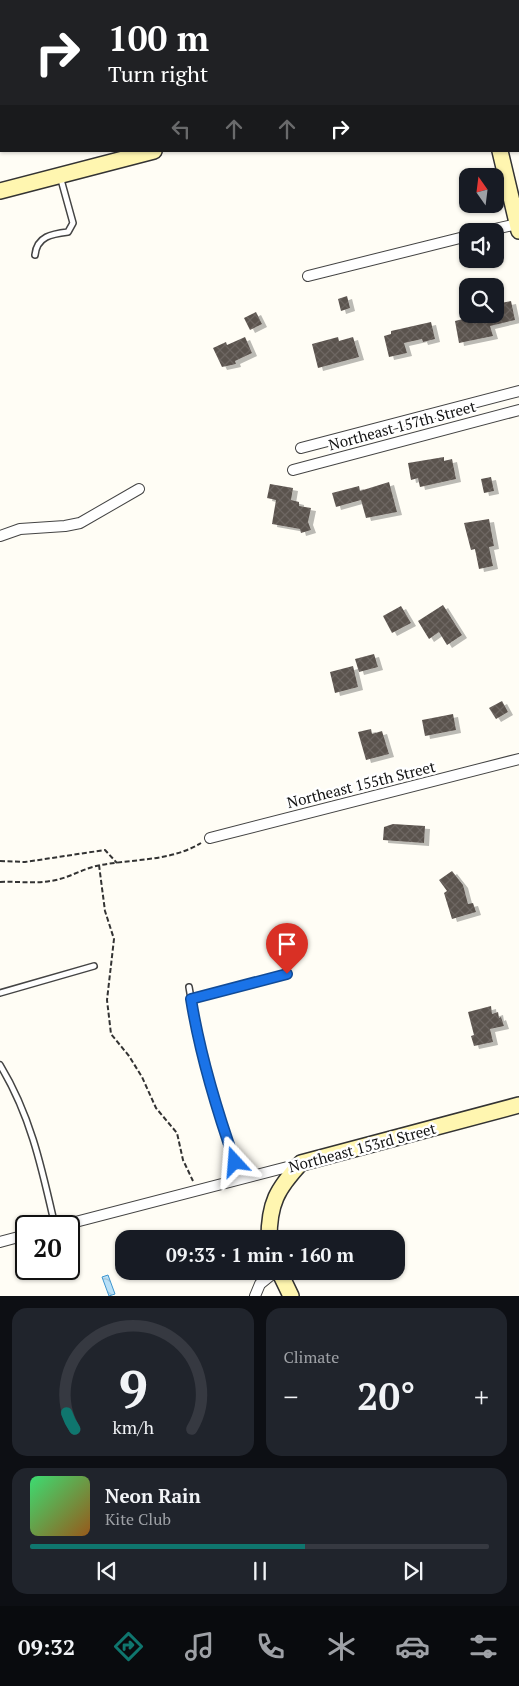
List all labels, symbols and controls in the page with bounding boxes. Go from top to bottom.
text: 100 m [108,15,209,61]
icon: right [25,20,90,85]
text: Turn right [108,59,208,88]
icon: left [167,115,195,143]
icon: ahead [220,115,248,143]
icon: ahead [273,115,301,143]
icon: right [326,115,354,143]
north arrow [459,168,504,212]
map controls [459,168,504,323]
button: sound [459,223,504,268]
button: search [459,278,504,323]
street label: Northeast 157th Street [326,396,478,454]
street label: Northeast 155th Street [285,756,438,812]
pin [266,923,308,974]
icon: arrive [273,930,301,958]
street label: Northeast 153rd Street [286,1118,438,1176]
position arrow [208,1135,260,1187]
speed limit sign: 20 [15,1215,80,1280]
text: 09:33 · 1 min · 160 m [166,1242,354,1267]
text: Climate [284,1346,339,1368]
text: 9 [118,1354,147,1423]
text: 20° [357,1371,416,1421]
text: − [284,1378,298,1415]
text: + [474,1378,489,1415]
text: km/h [112,1415,154,1439]
text: Neon Rain [105,1483,201,1508]
text: Kite Club [105,1508,171,1530]
icon: previous [93,1557,121,1585]
icon: pause [246,1557,274,1585]
icon: next [399,1557,427,1585]
icon: directions [111,1629,146,1664]
icon: music [182,1629,217,1664]
icon: phone [253,1629,288,1664]
icon: climate [324,1629,359,1664]
icon: car [395,1629,430,1664]
icon: filters [466,1629,501,1664]
text: 09:32 [18,1632,75,1661]

